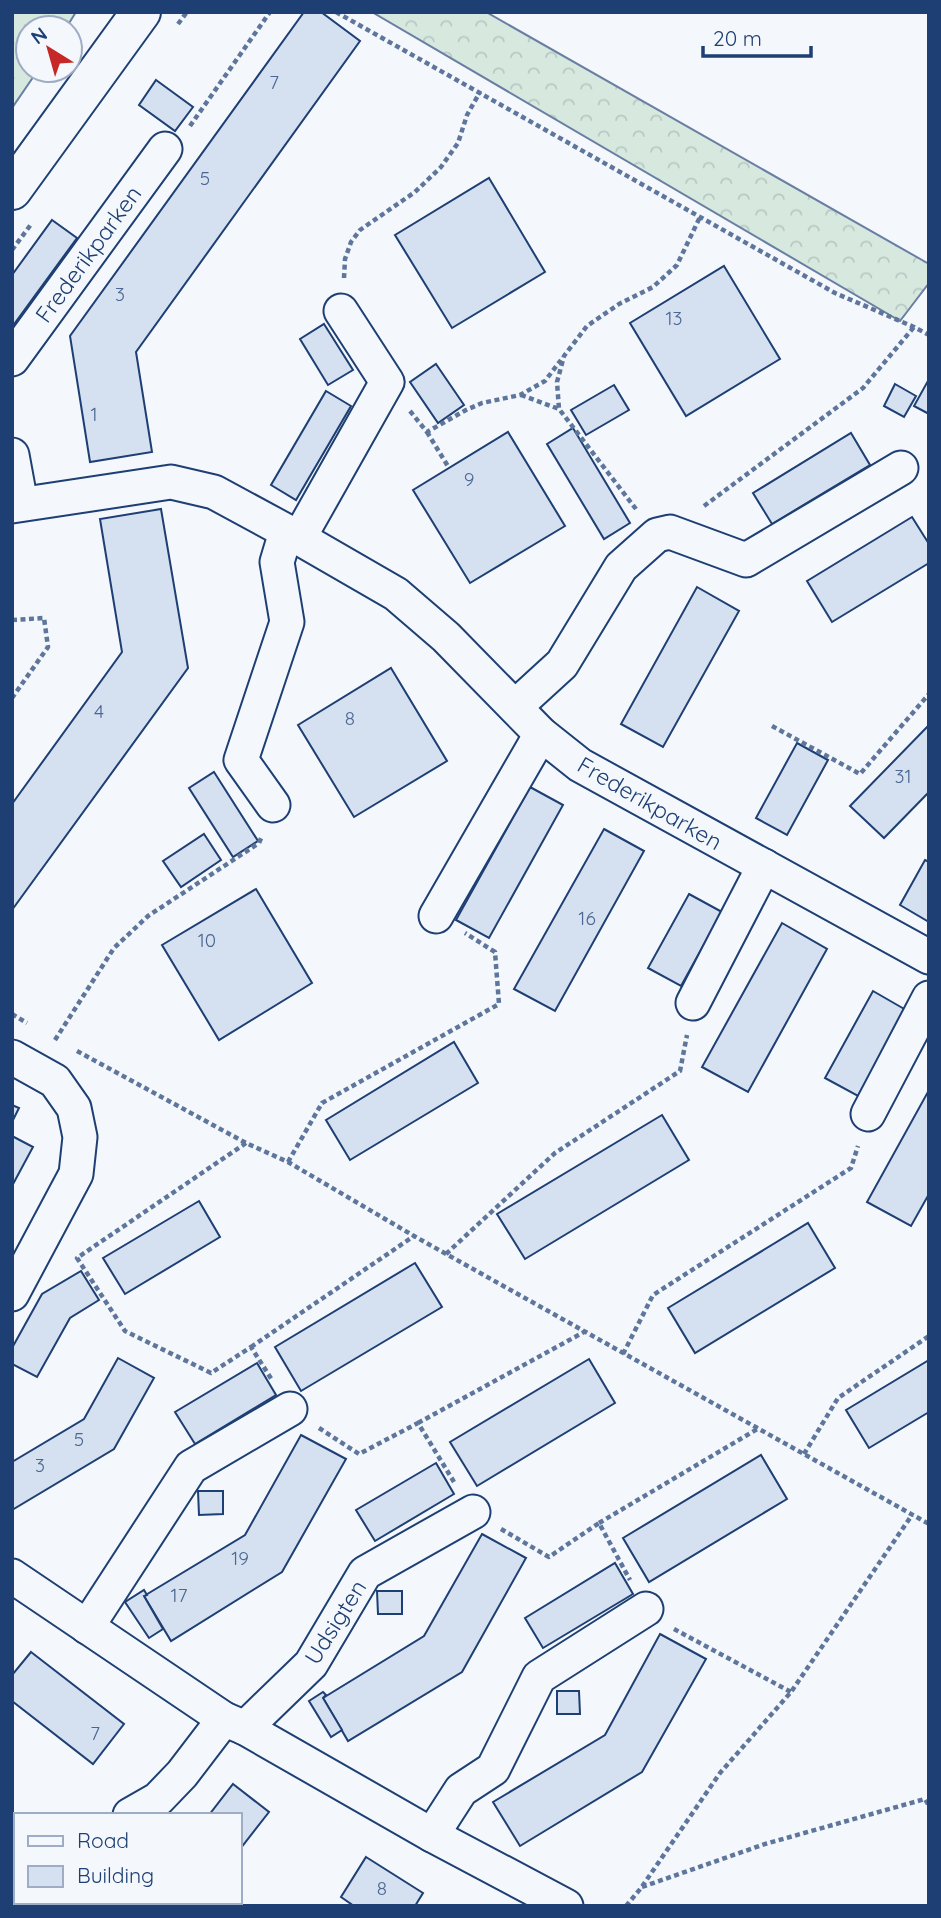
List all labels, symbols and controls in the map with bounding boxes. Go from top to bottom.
north arrow [14,14,84,84]
scale bar [703,14,811,58]
text: N [26,22,52,49]
text: 20 m [713,25,762,51]
house number: 7 [269,70,279,94]
house number: 5 [200,166,210,190]
street label: Frederikparken [29,180,147,328]
house number: 3 [115,282,125,306]
house number: 13 [666,306,683,330]
house number: 1 [90,402,98,426]
house number: 9 [464,467,474,491]
house number: 4 [94,699,104,723]
house number: 8 [345,706,355,730]
street label: Frederikparken [573,750,727,856]
house number: 31 [895,764,912,788]
house number: 16 [578,906,596,930]
house number: 10 [198,928,216,952]
house number: 5 [74,1427,84,1451]
house number: 3 [35,1453,45,1477]
house number: 19 [231,1546,249,1570]
street label: Udsigten [298,1574,372,1670]
house number: 17 [171,1583,188,1607]
house number: 7 [90,1721,100,1745]
legend [14,1813,242,1904]
text: Road [77,1827,129,1853]
text: Building [77,1862,154,1888]
house number: 8 [377,1876,387,1900]

